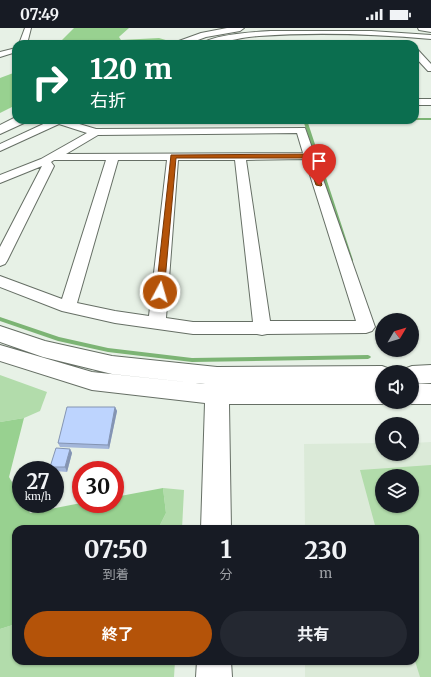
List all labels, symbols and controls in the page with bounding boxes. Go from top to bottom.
text: 07:49 [20,5,59,24]
text: 120 m [90,51,172,87]
icon: right [24,56,76,108]
text: 右折 [90,89,126,112]
pin [302,144,336,185]
icon: arrive [308,150,330,172]
position arrow [139,271,181,313]
north arrow [375,313,419,357]
map controls [375,313,419,513]
button: sound [375,365,419,409]
button: search [375,417,419,461]
speed limit sign: 30 [72,461,124,513]
text: 27 [26,469,50,494]
button: layers [375,469,419,513]
text: km/h [25,490,51,503]
text: 07:50 [84,534,148,565]
text: 1 [220,534,232,565]
text: 230 [304,535,347,566]
text: m [319,565,332,582]
text: 到着 [103,566,129,583]
text: 分 [220,566,233,583]
button: 終了 [24,611,212,657]
button: 共有 [220,611,407,657]

